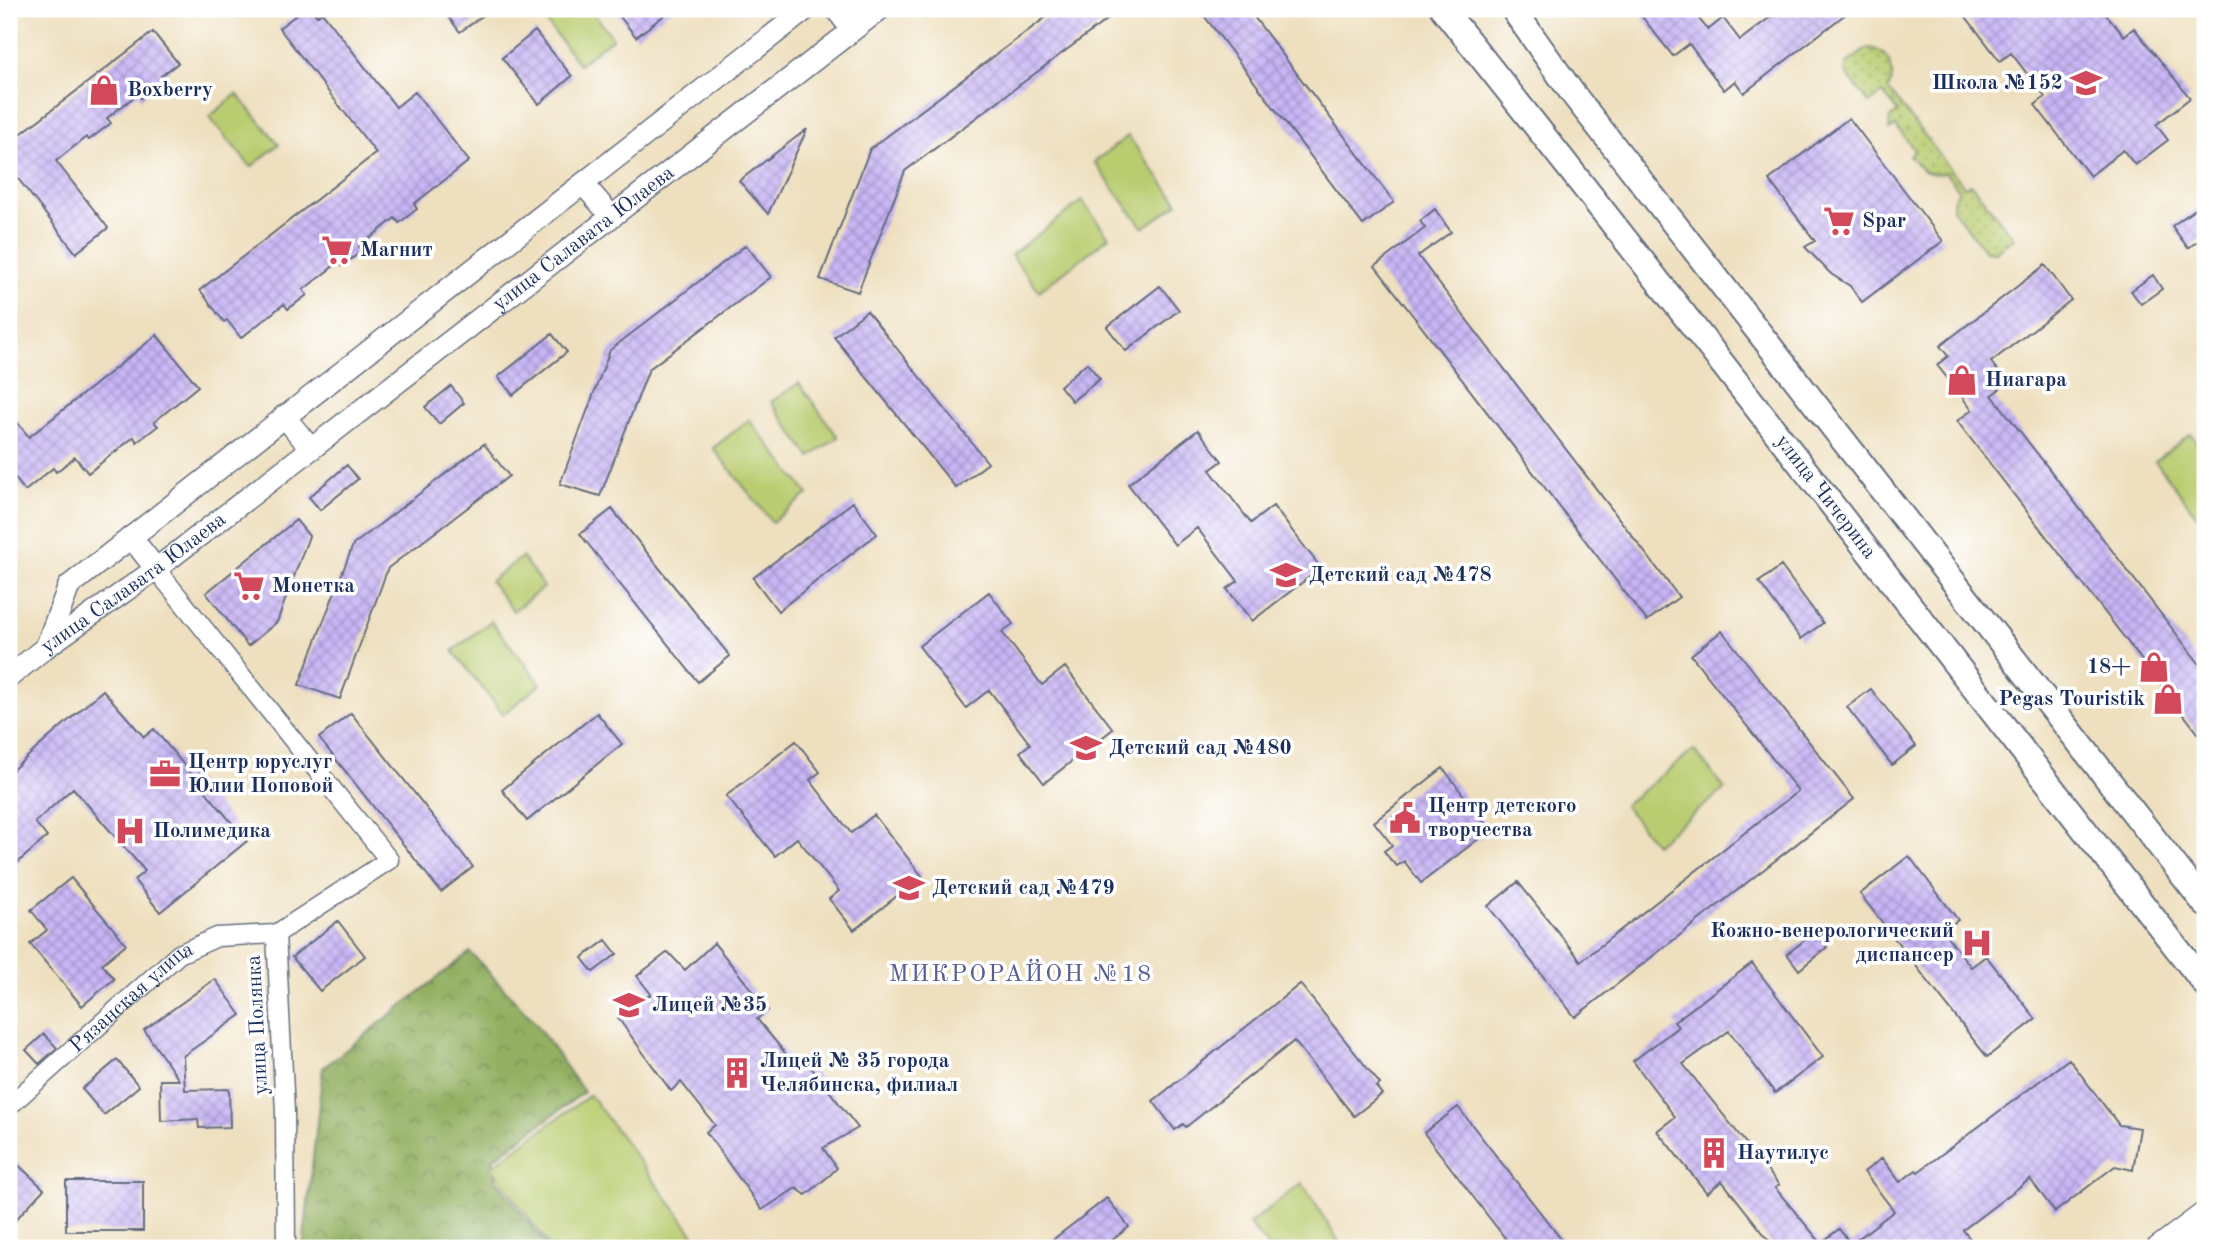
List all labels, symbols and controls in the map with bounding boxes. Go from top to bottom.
school or university icon: Школа №152 [2069,66,2103,100]
shop icon: Boxberry [87,73,121,107]
place label: Школа №152 [1932,73,2063,94]
place label: Boxberry [127,80,213,101]
street label: улица Салавата Юлаева [489,162,678,315]
supermarket icon: Spar [1822,204,1856,238]
place label: Spar [1862,211,1906,232]
supermarket icon: Магнит [320,233,354,267]
place label: Магнит [360,240,433,261]
shop icon: Ниагара [1945,363,1979,397]
place label: Ниагара [1985,370,2067,391]
street label: улица Чичерина [1771,431,1880,563]
street label: улица Салавата Юлаева [37,509,230,657]
school or university icon: Детский сад №478 [1269,558,1303,592]
place label: Детский сад №478 [1309,565,1492,586]
supermarket icon: Монетка [232,569,266,603]
place label: Монетка [272,576,355,597]
shop icon: 18+ [2137,650,2171,684]
place label: 18+ [2087,657,2131,678]
shop icon: Pegas Touristik [2151,682,2185,716]
place label: Pegas Touristik [1998,689,2145,710]
school or university icon: Детский сад №480 [1069,731,1103,765]
place label: Детский сад №480 [1109,738,1292,759]
place label: Центр юруслуг Юлии Поповой [188,752,334,797]
office icon: Центр юруслуг Юлии Поповой [148,757,182,791]
place label: Центр детского творчества [1428,796,1577,841]
public building icon: Центр детского творчества [1388,801,1422,835]
hospital icon: Полимедика [113,814,147,848]
place label: Полимедика [153,821,271,842]
school or university icon: Детский сад №479 [892,871,926,905]
place label: Детский сад №479 [932,878,1115,899]
place label: Кожно-венерологический диспансер [1710,921,1954,966]
hospital icon: Кожно-венерологический диспансер [1960,926,1994,960]
street label: Рязанская улица [66,939,196,1057]
street label: улица Полянка [244,954,272,1096]
district label: МИКРОРАЙОН №18 [889,958,1153,987]
school or university icon: Лицей №35 [612,988,646,1022]
place label: Лицей №35 [652,995,767,1016]
place label: Лицей № 35 города Челябинска, филиал [760,1051,958,1096]
building icon: Лицей № 35 города Челябинска, филиал [720,1056,754,1090]
building icon: Наутилус [1697,1136,1731,1170]
place label: Наутилус [1737,1143,1829,1164]

